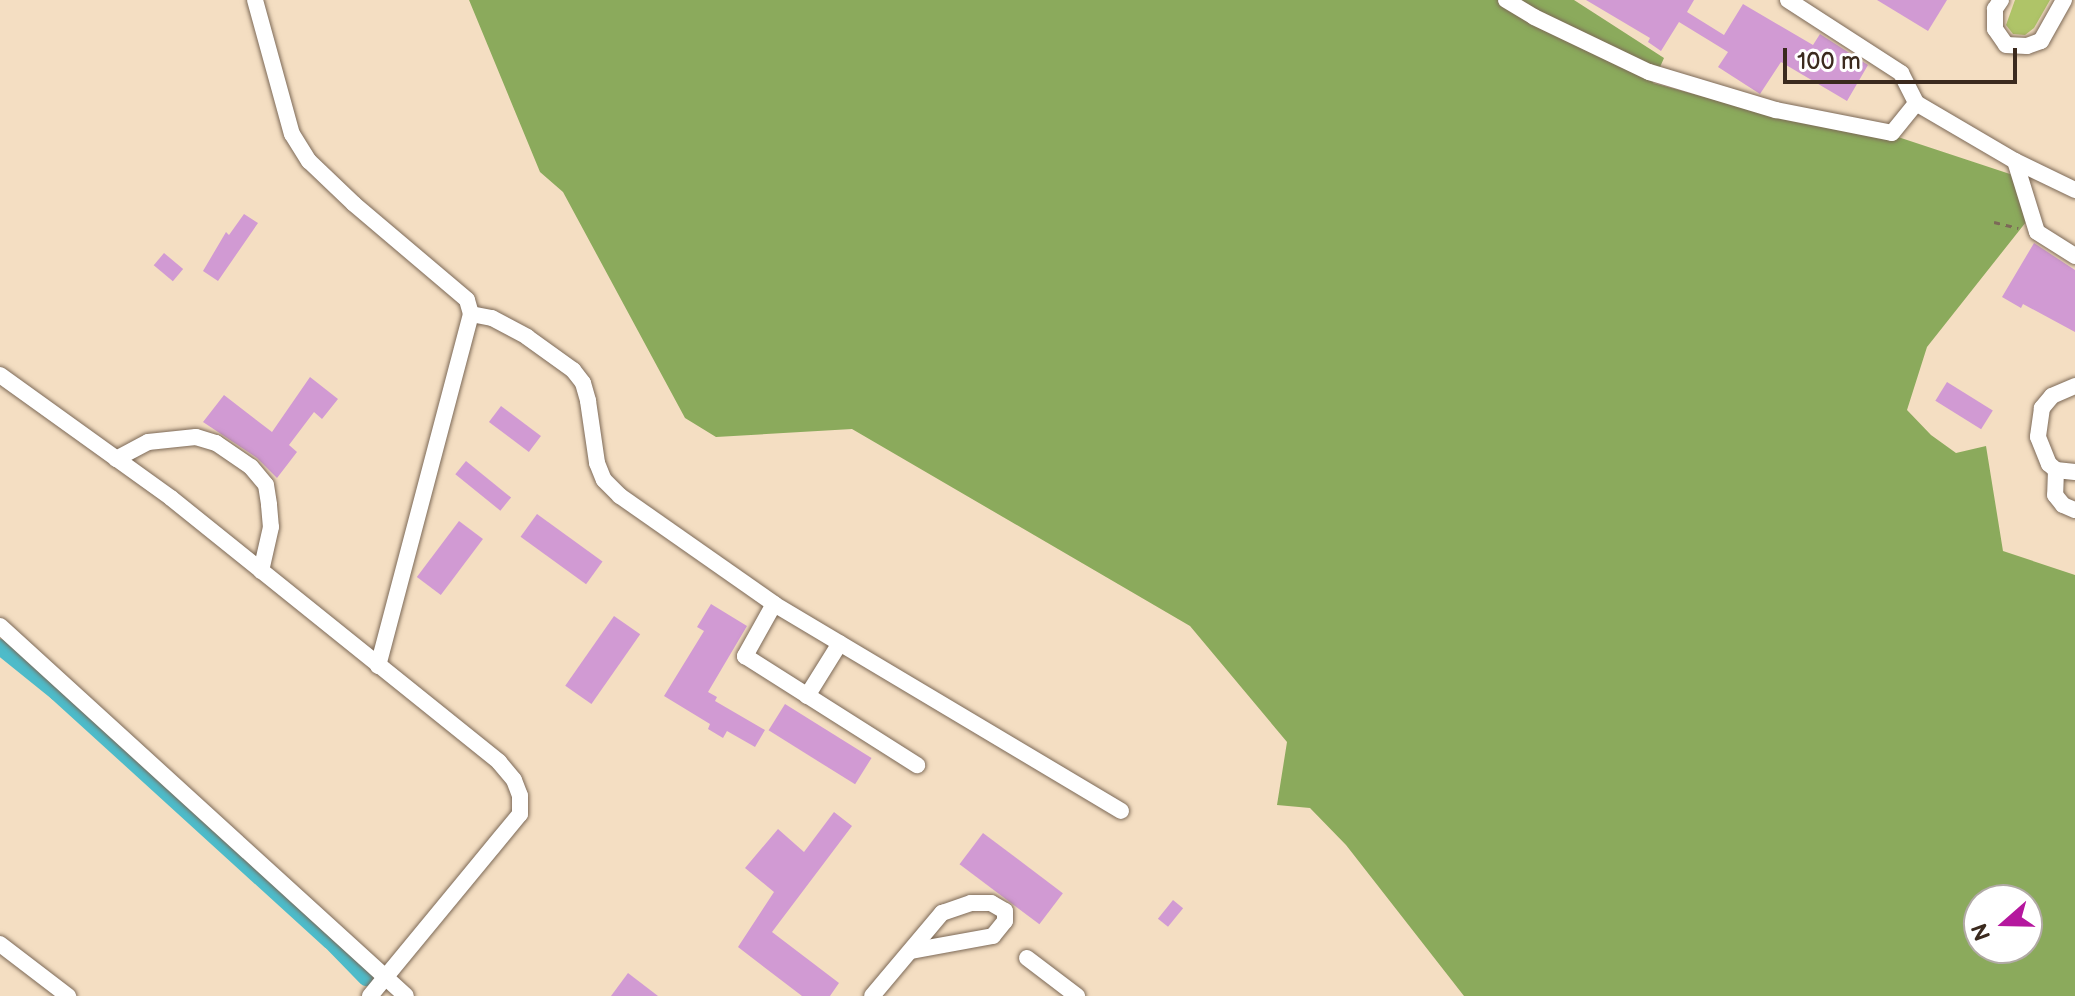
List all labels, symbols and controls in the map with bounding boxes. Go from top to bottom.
scale bar [1787,32,2021,82]
text: 100 m [1797,47,1861,76]
north arrow [1963,884,2043,964]
text: N [1966,919,1997,944]

